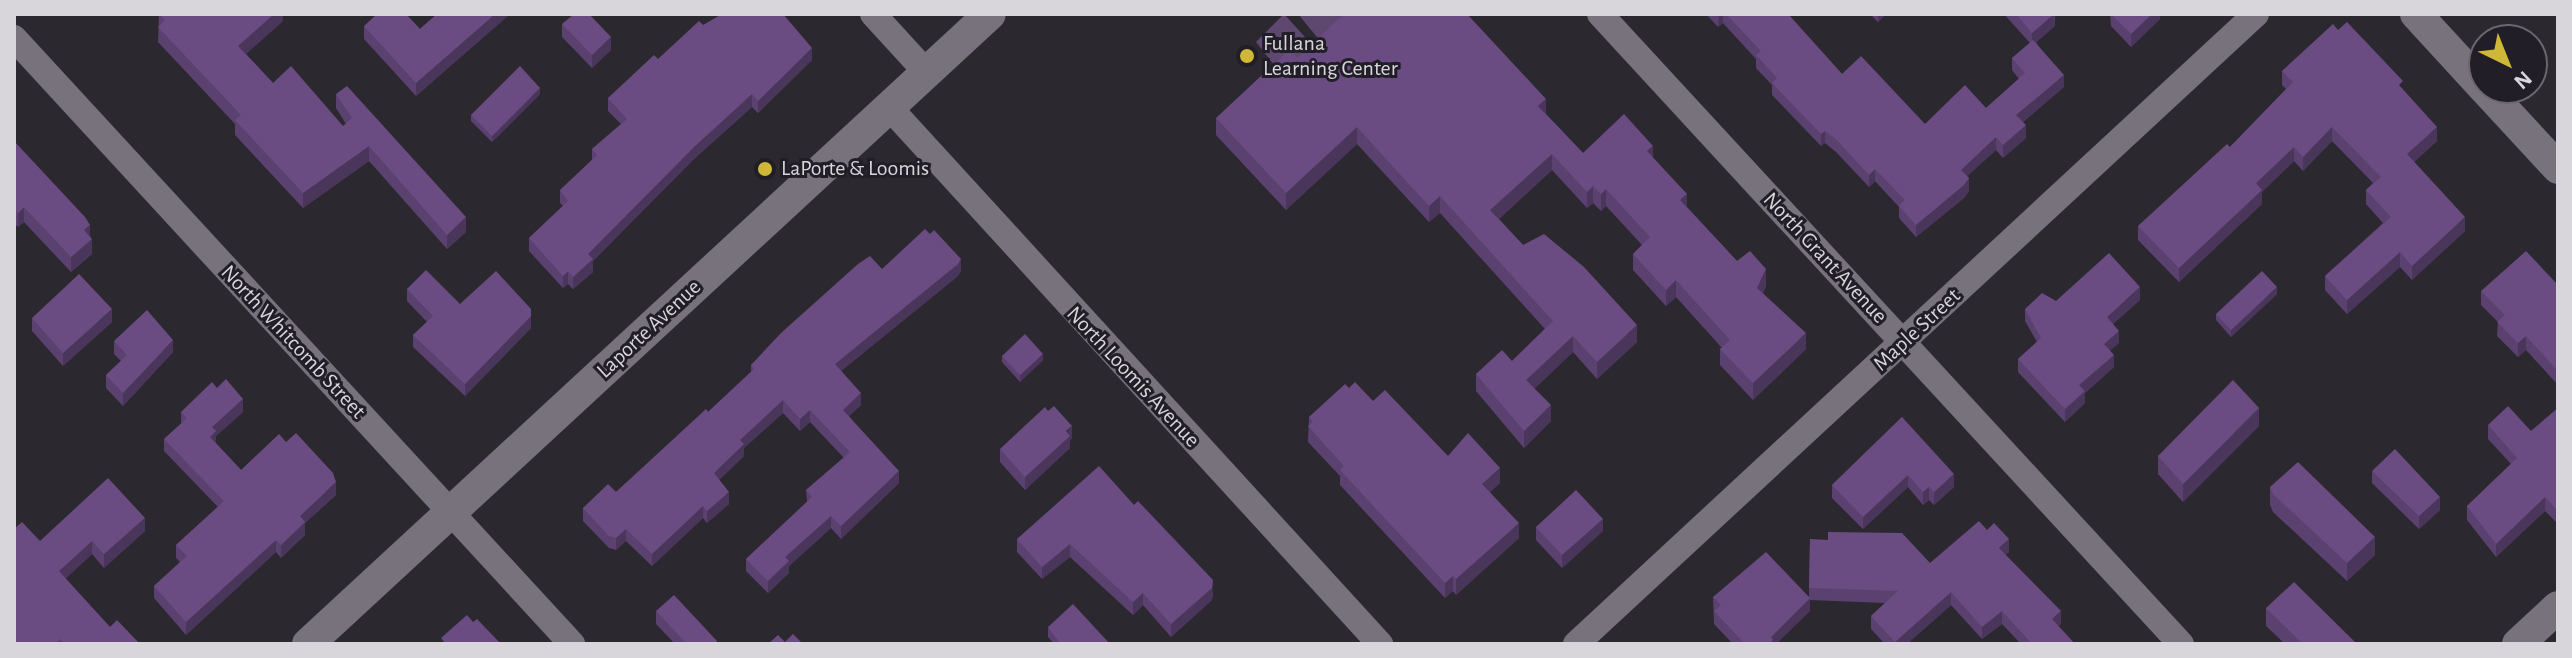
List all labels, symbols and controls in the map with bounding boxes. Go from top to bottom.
north arrow [2468,24,2548,104]
place label: Fullana Learning Center [1263,30,1398,82]
marker: Fullana Learning Center [1238,47,1256,65]
text: N [2510,67,2536,93]
place label: LaPorte & Loomis [781,156,929,182]
marker: LaPorte & Loomis [756,160,774,178]
street label: North Grant Avenue [1757,187,1893,329]
street label: North Whitcomb Street [215,260,371,424]
street label: Laporte Avenue [591,274,707,384]
street label: Maple Street [1868,283,1966,377]
street label: North Loomis Avenue [1061,301,1205,453]

